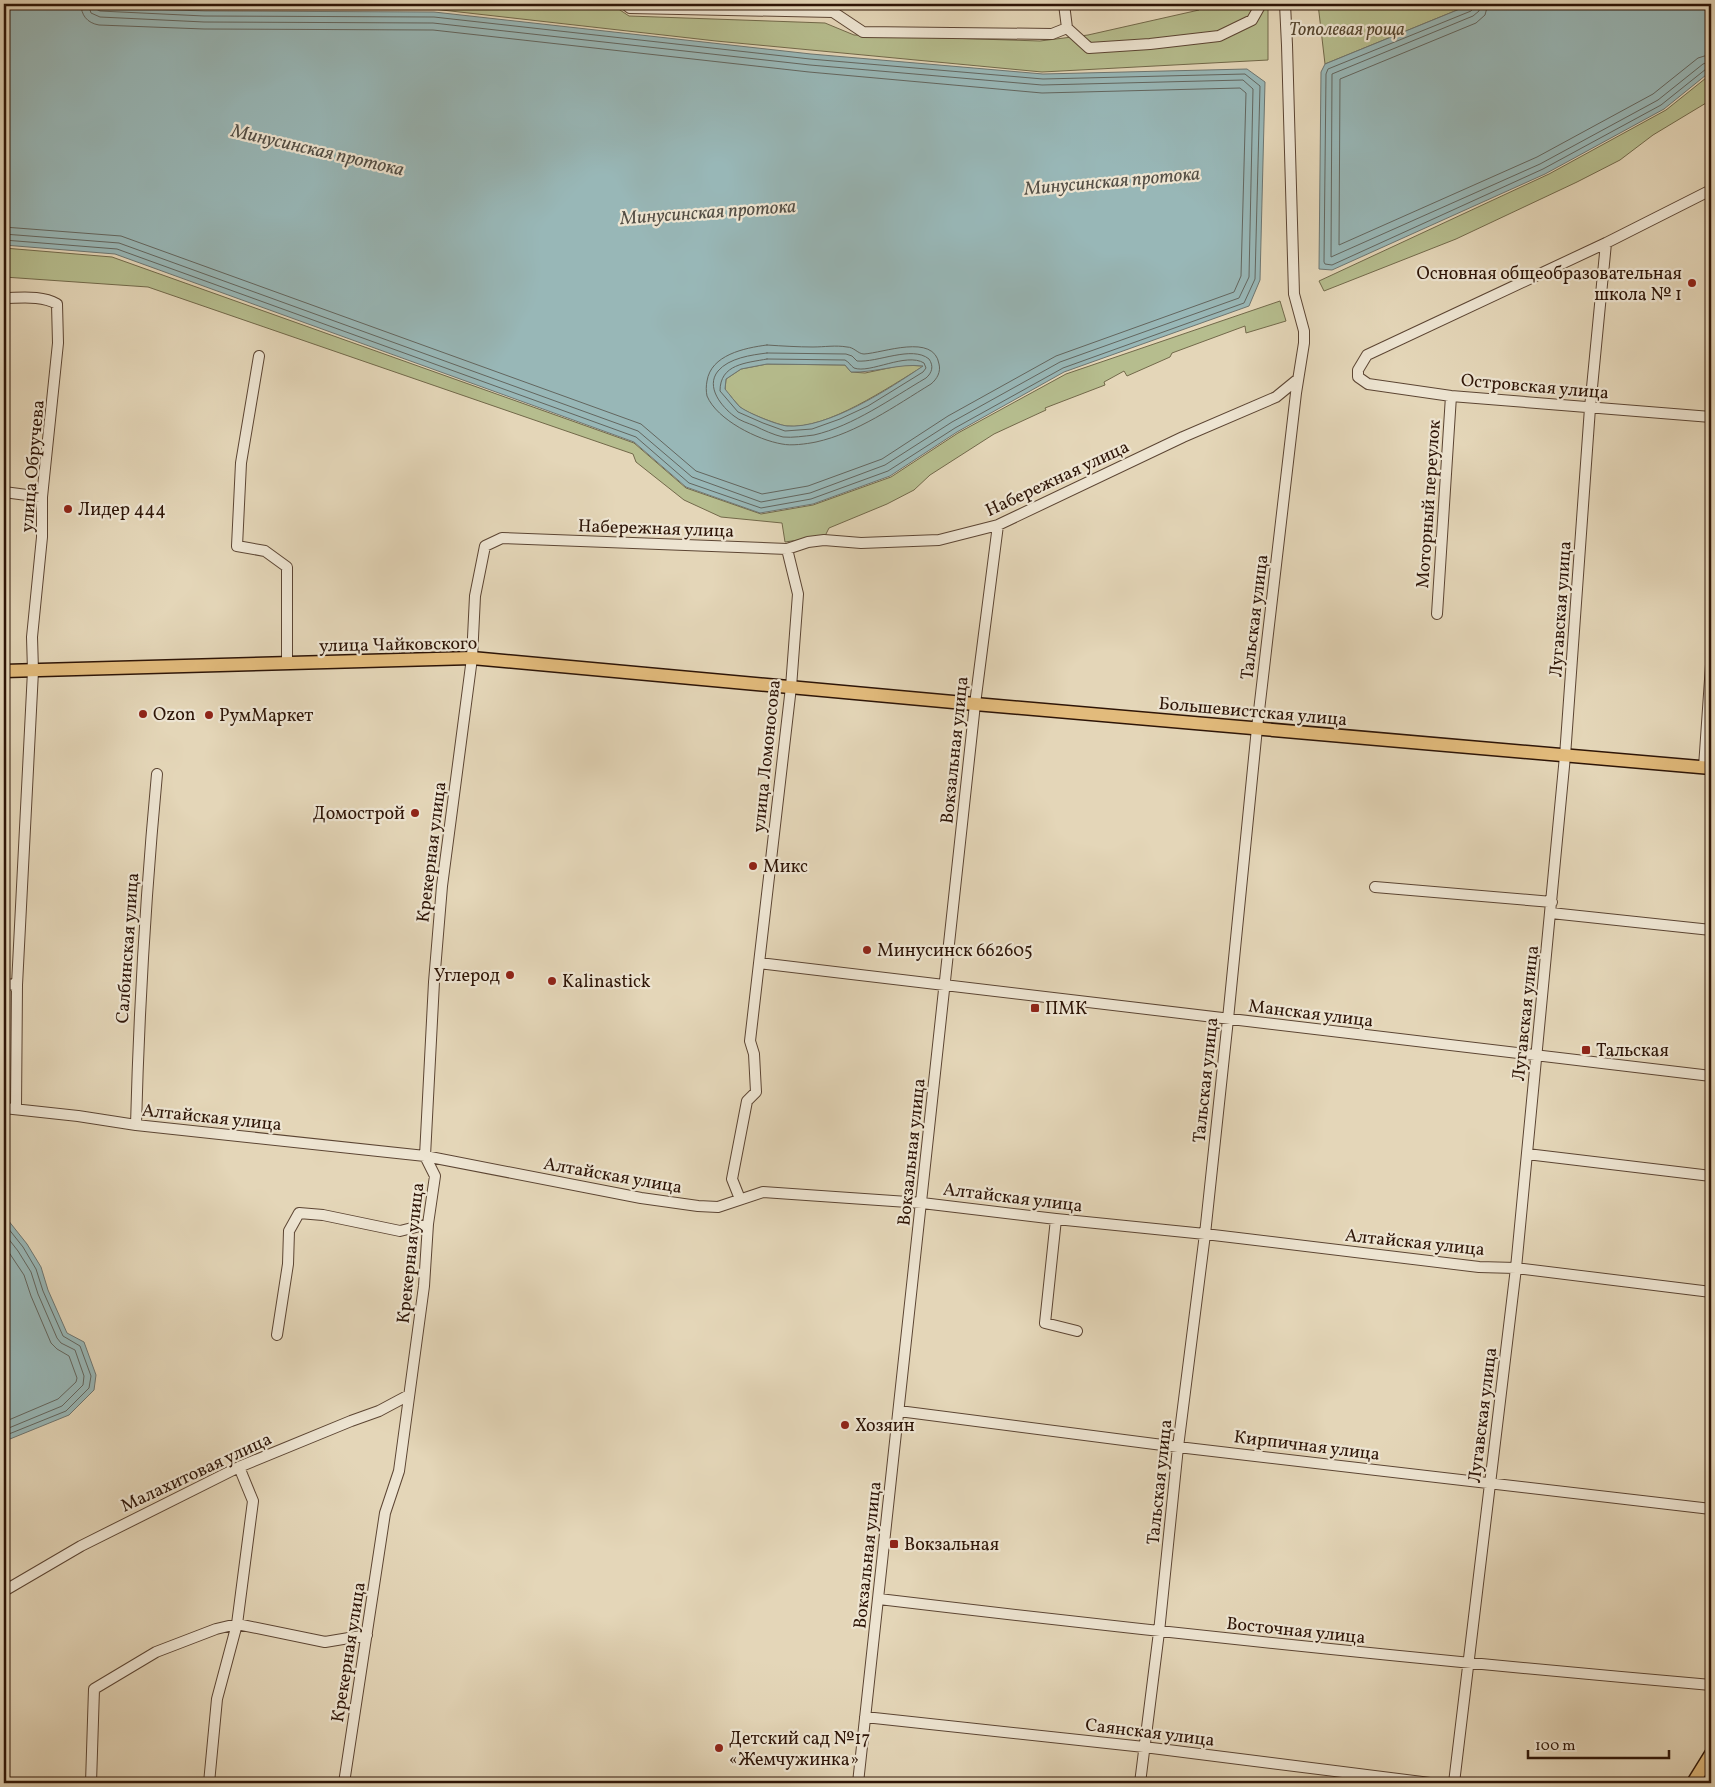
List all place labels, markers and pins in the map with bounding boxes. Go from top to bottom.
place label: Основная общеобразовательная школа № 1 [1417,262,1682,308]
marker: Основная общеобразовательная школа № 1 [1686,277,1698,289]
place label: Лидер 444 [78,498,166,523]
marker: Лидер 444 [62,503,74,515]
place label: Ozon [153,703,196,728]
place label: РумМаркет [219,704,313,729]
marker: Ozon [137,708,149,720]
marker: РумМаркет [203,709,215,721]
place label: Домострой [313,802,405,827]
marker: Домострой [409,807,421,819]
place label: Микс [763,855,808,880]
marker: Микс [747,860,759,872]
place label: Минусинск 662605 [877,939,1033,964]
marker: Минусинск 662605 [861,944,873,956]
place label: Углерод [434,964,500,989]
marker: Углерод [504,969,516,981]
place label: Kalinastick [562,970,651,995]
marker: Kalinastick [546,975,558,987]
place label: ПМК [1045,997,1087,1022]
marker: ПМК [1029,1002,1041,1014]
place label: Тальская [1596,1039,1669,1064]
marker: Тальская [1580,1044,1592,1056]
place label: Хозяин [855,1414,915,1439]
marker: Хозяин [839,1419,851,1431]
place label: Вокзальная [904,1533,999,1558]
marker: Вокзальная [888,1538,900,1550]
place label: Детский сад №17 «Жемчужинка» [729,1727,870,1773]
marker: Детский сад №17 «Жемчужинка» [713,1742,725,1754]

